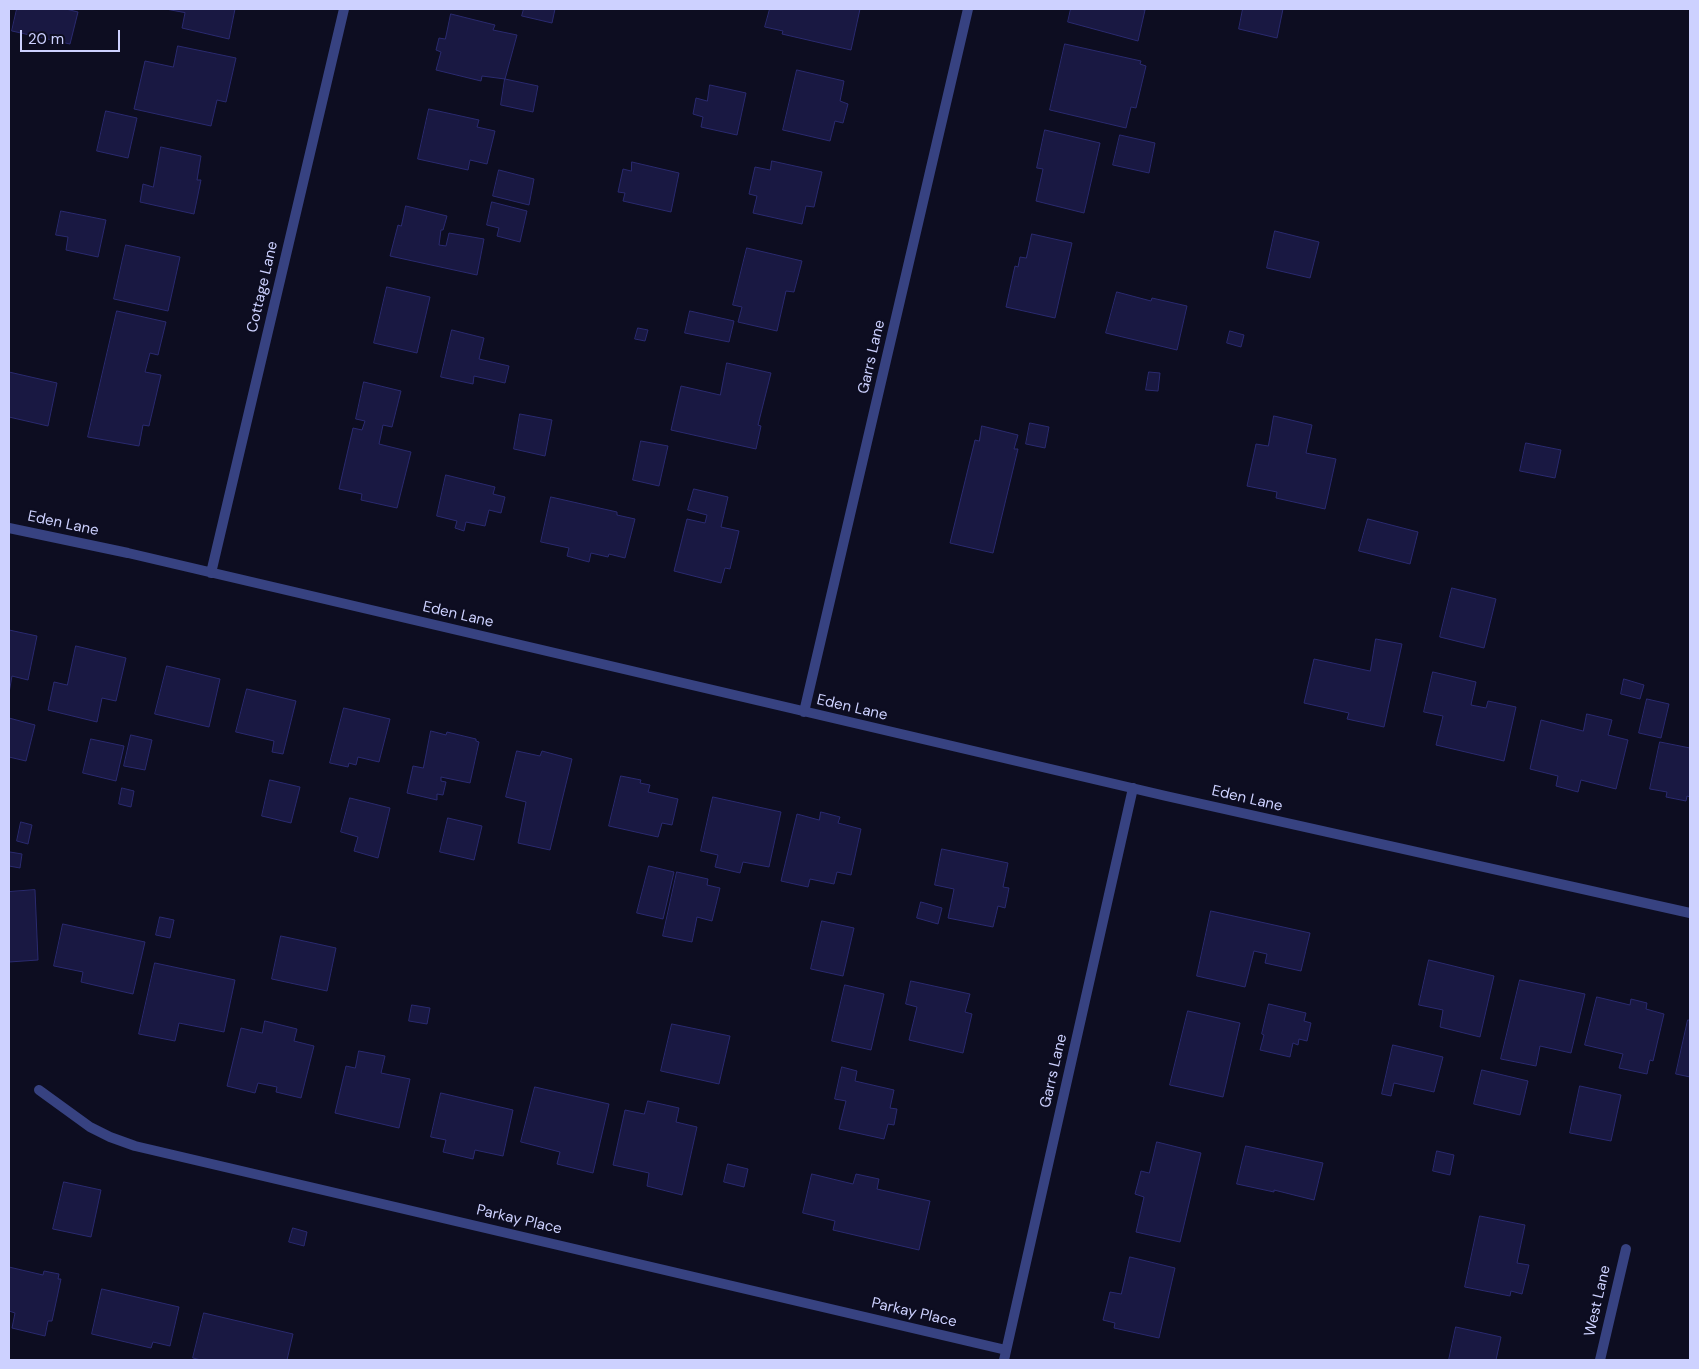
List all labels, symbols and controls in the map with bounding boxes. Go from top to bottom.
scale bar [22,20,122,52]
text: 20 m [28,29,64,49]
street label: Cottage Lane [244,240,282,334]
street label: Garrs Lane [855,318,889,396]
street label: Eden Lane [26,508,100,540]
street label: Eden Lane [421,598,495,632]
street label: Eden Lane [815,691,889,725]
street label: Eden Lane [1210,782,1284,816]
street label: Garrs Lane [1037,1032,1071,1110]
street label: Parkay Place [475,1201,563,1239]
street label: West Lane [1581,1264,1615,1338]
street label: Parkay Place [870,1294,958,1332]

